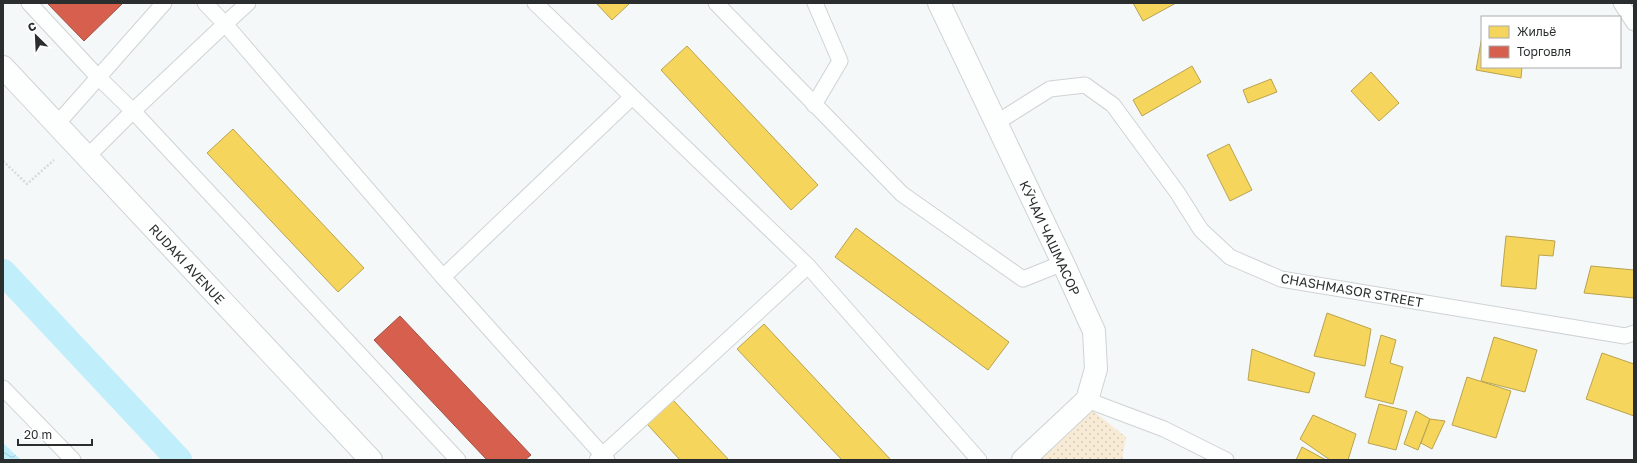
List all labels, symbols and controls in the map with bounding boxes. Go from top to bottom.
north arrow [16,16,56,56]
legend [1481,16,1621,68]
text: С [26,19,38,34]
text: Жильё [1517,24,1556,39]
text: Торговля [1517,44,1571,59]
street label: КӮЧАИ ЧАШМАСОР [1016,178,1084,298]
street label: RUDAKI AVENUE [146,221,228,307]
street label: CHASHMASOR STREET [1279,270,1425,310]
scale bar [18,421,92,447]
text: 20 m [24,427,52,442]

